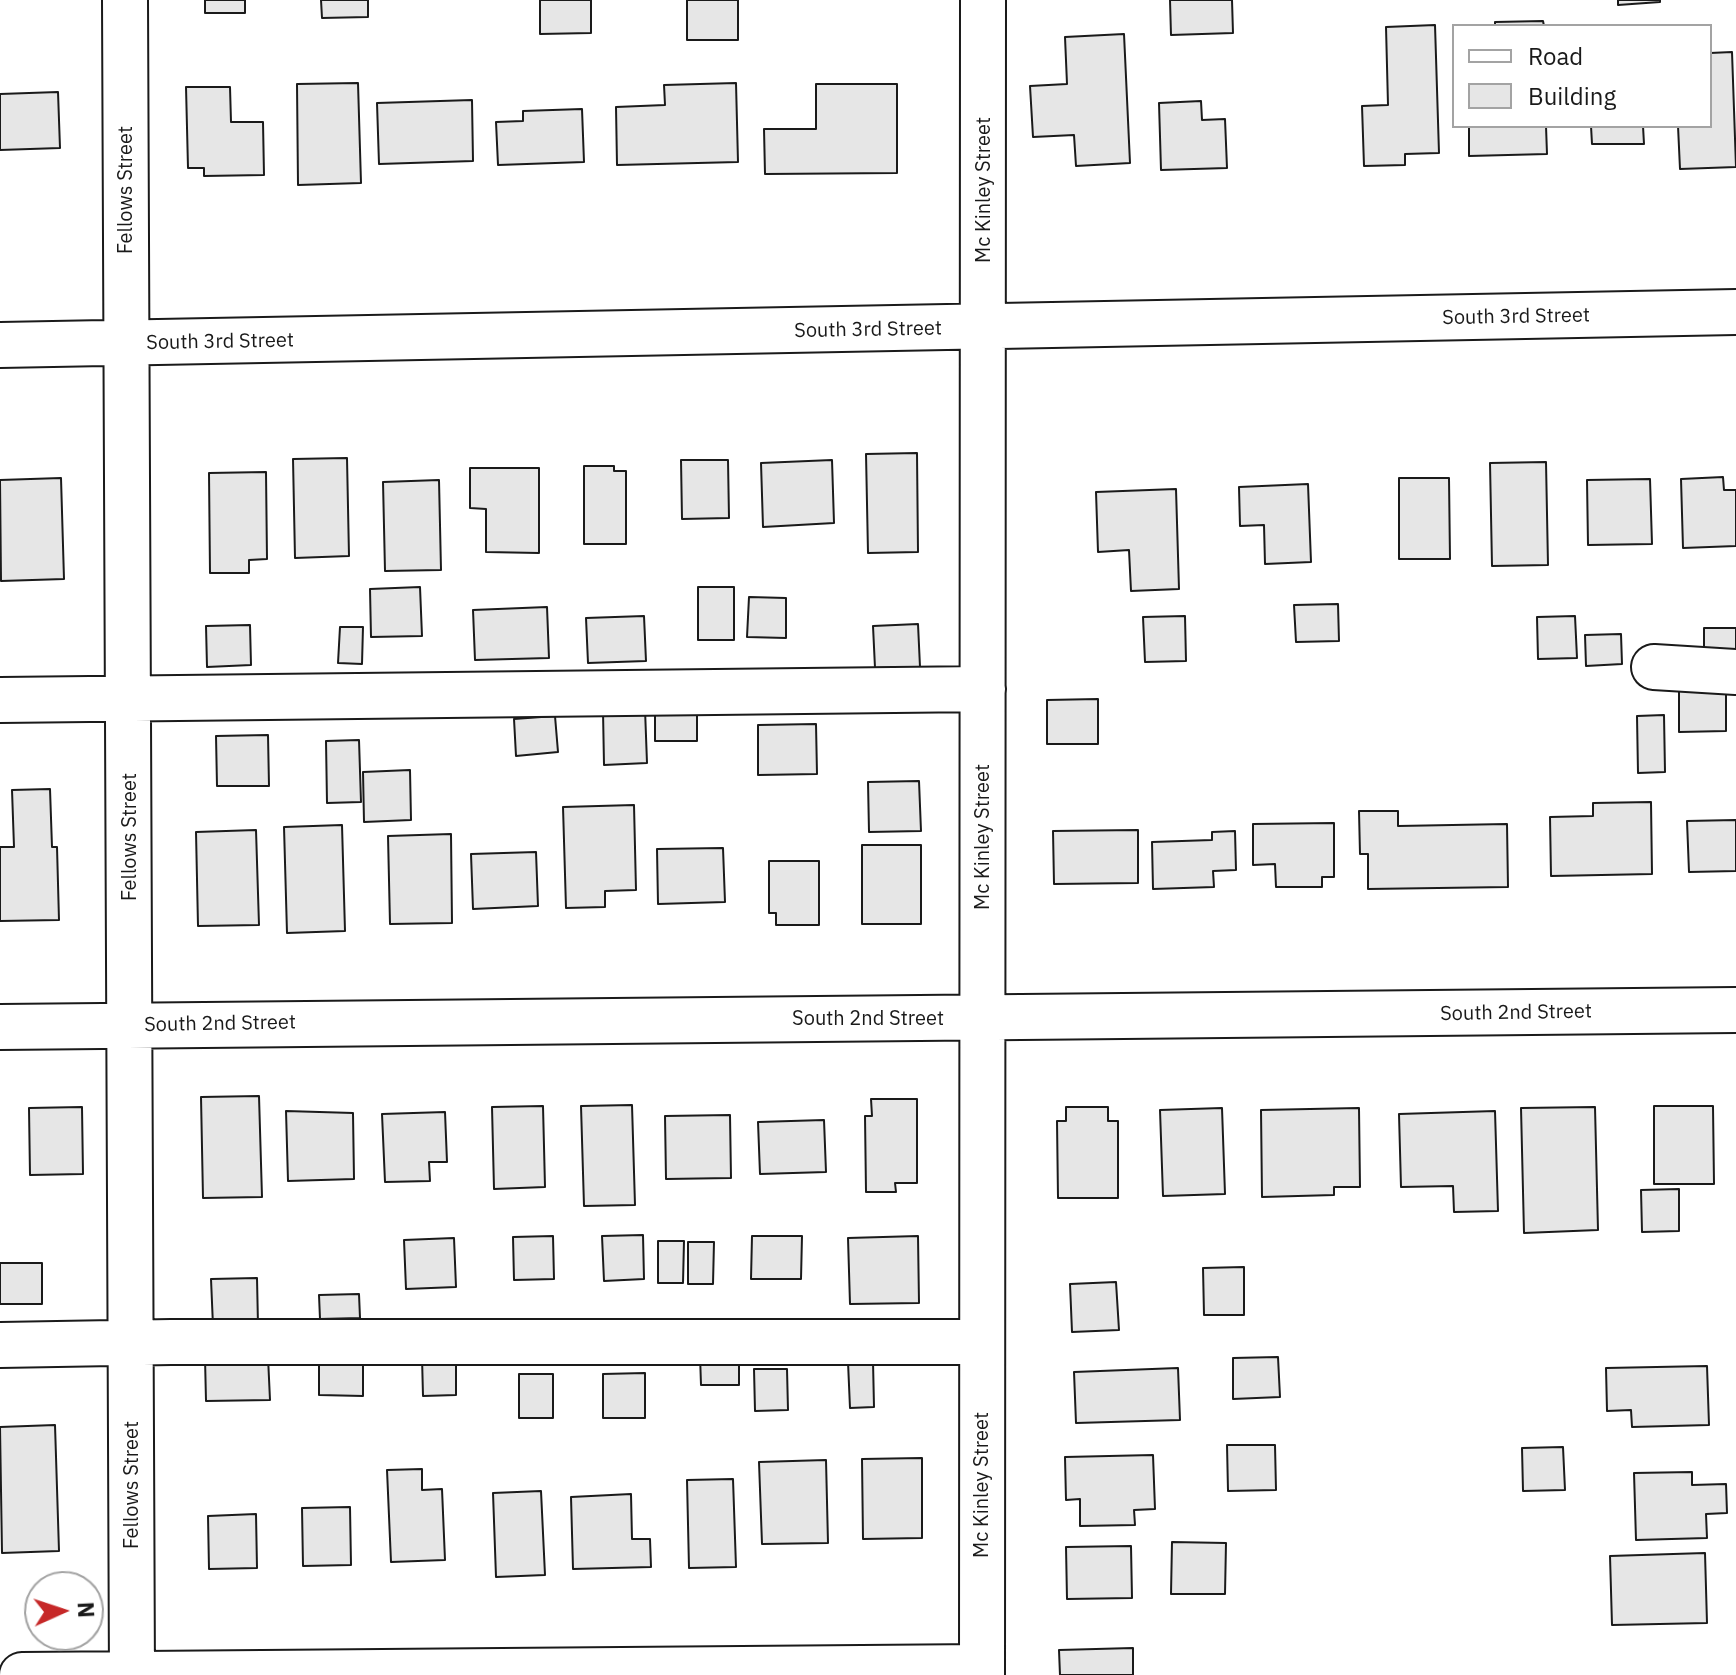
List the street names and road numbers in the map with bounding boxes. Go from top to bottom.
street label: Mc Kinley Street [972,117,996,263]
street label: Fellows Street [114,126,138,254]
street label: South 3rd Street [1442,304,1590,330]
street label: South 3rd Street [794,317,942,343]
street label: South 3rd Street [146,329,294,355]
street label: Mc Kinley Street [971,764,995,910]
street label: Fellows Street [118,773,142,901]
street label: South 2nd Street [1440,1000,1592,1026]
street label: South 2nd Street [792,1007,944,1031]
street label: South 2nd Street [144,1011,296,1037]
street label: Mc Kinley Street [970,1412,994,1558]
street label: Fellows Street [120,1421,144,1549]

